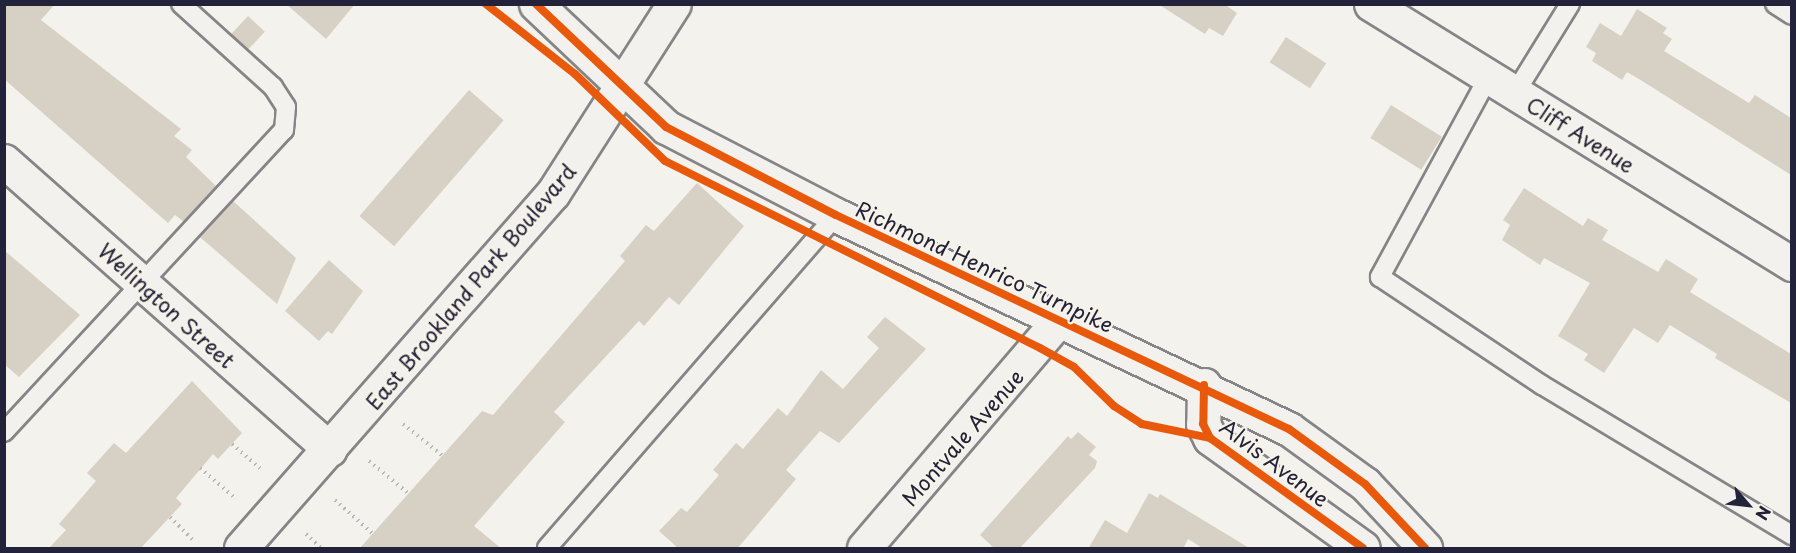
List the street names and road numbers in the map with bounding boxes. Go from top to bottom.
street label: Cliff Avenue [1522,91,1640,177]
street label: East Brookland Park Boulevard [359,157,581,415]
street label: Richmond Henrico Turnpike [852,195,1118,337]
street label: Wellington Street [94,237,240,373]
street label: Montvale Avenue [896,364,1028,510]
street label: Alvis Avenue [1216,414,1334,510]

